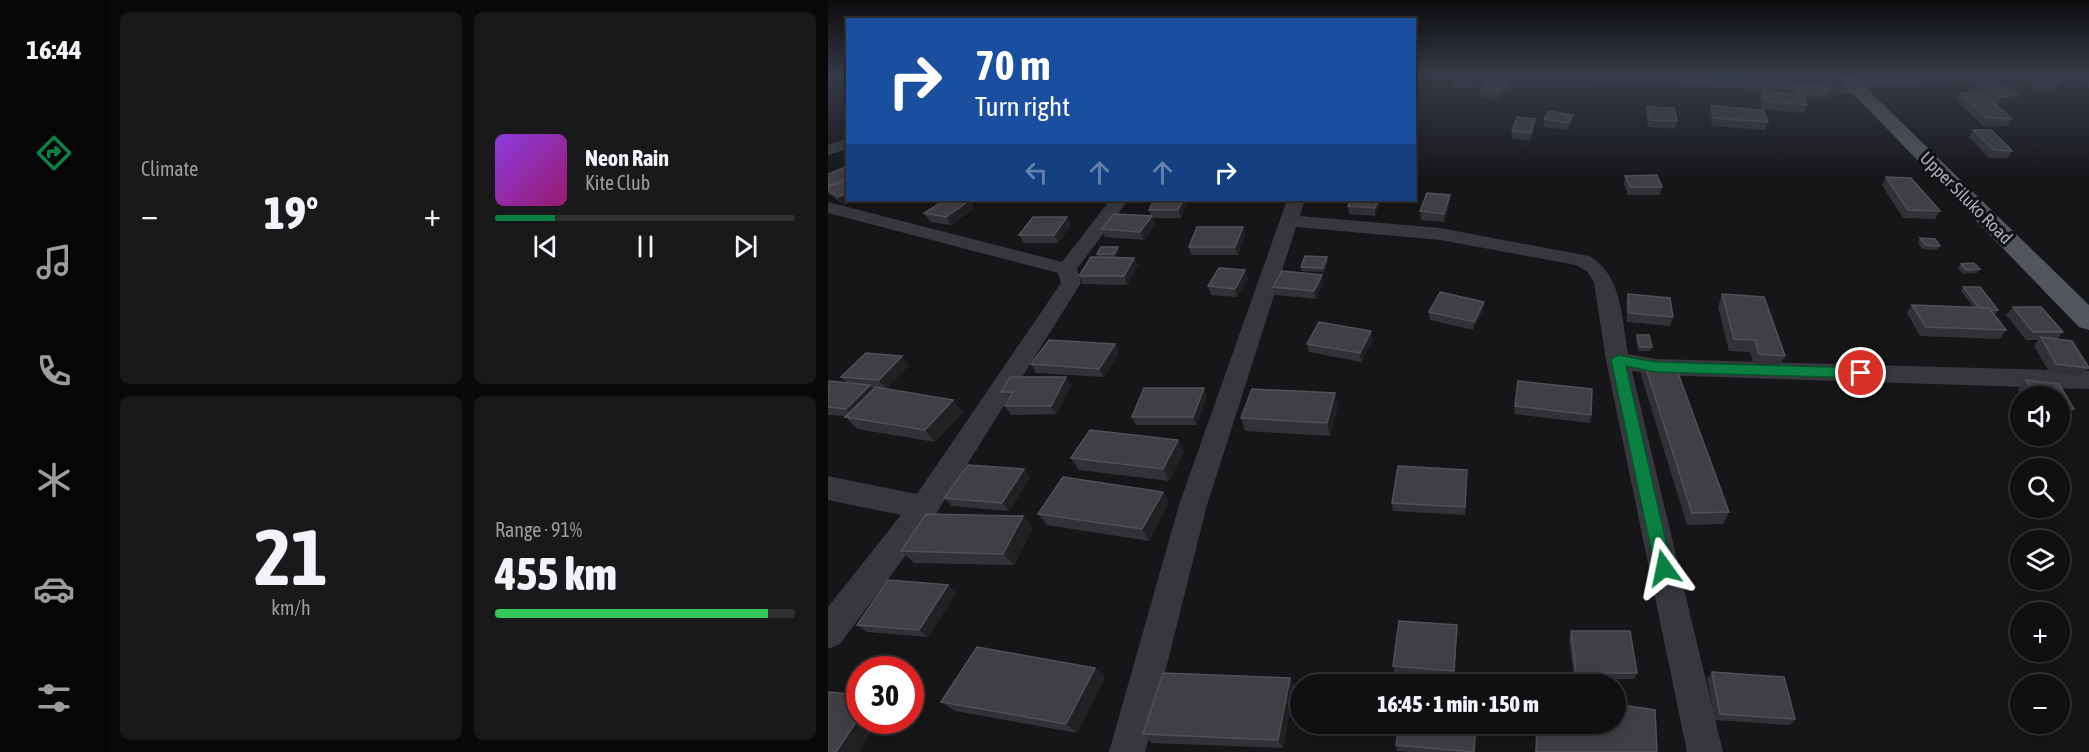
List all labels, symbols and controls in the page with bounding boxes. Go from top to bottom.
text: 16:44 [26,34,82,65]
text: 70 m [975,41,1050,89]
icon: right [876,42,954,120]
text: Turn right [975,91,1070,122]
icon: directions [33,132,75,174]
text: Neon Rain [585,145,669,171]
street label: Upper Siluko Road [1916,147,2017,248]
icon: left [1020,156,1053,189]
icon: ahead [1083,156,1116,189]
icon: ahead [1146,156,1179,189]
icon: right [1209,156,1242,189]
text: Climate [141,157,198,180]
text: Kite Club [585,171,650,194]
text: 19° [264,187,318,239]
text: − [141,195,158,233]
text: + [424,195,441,233]
icon: previous [529,230,562,263]
icon: pause [629,230,662,263]
icon: next [729,230,762,263]
icon: music [33,241,75,283]
pin [1835,347,1886,398]
icon: phone [33,350,75,392]
icon: arrive [1844,356,1877,389]
map controls [2010,386,2070,734]
button: sound [2010,386,2070,446]
button: search [2010,458,2070,518]
icon: climate [33,459,75,501]
text: 21 [254,512,328,602]
text: Range · 91% [495,518,582,541]
button: layers [2010,530,2070,590]
position arrow [1632,536,1696,600]
text: 455 km [495,548,617,600]
icon: car [33,568,75,610]
text: km/h [271,596,311,619]
button: + [2010,602,2070,662]
speed limit sign: 30 [846,656,924,734]
button: − [2010,674,2070,734]
icon: filters [33,677,75,719]
text: 16:45 · 1 min · 150 m [1377,691,1539,717]

